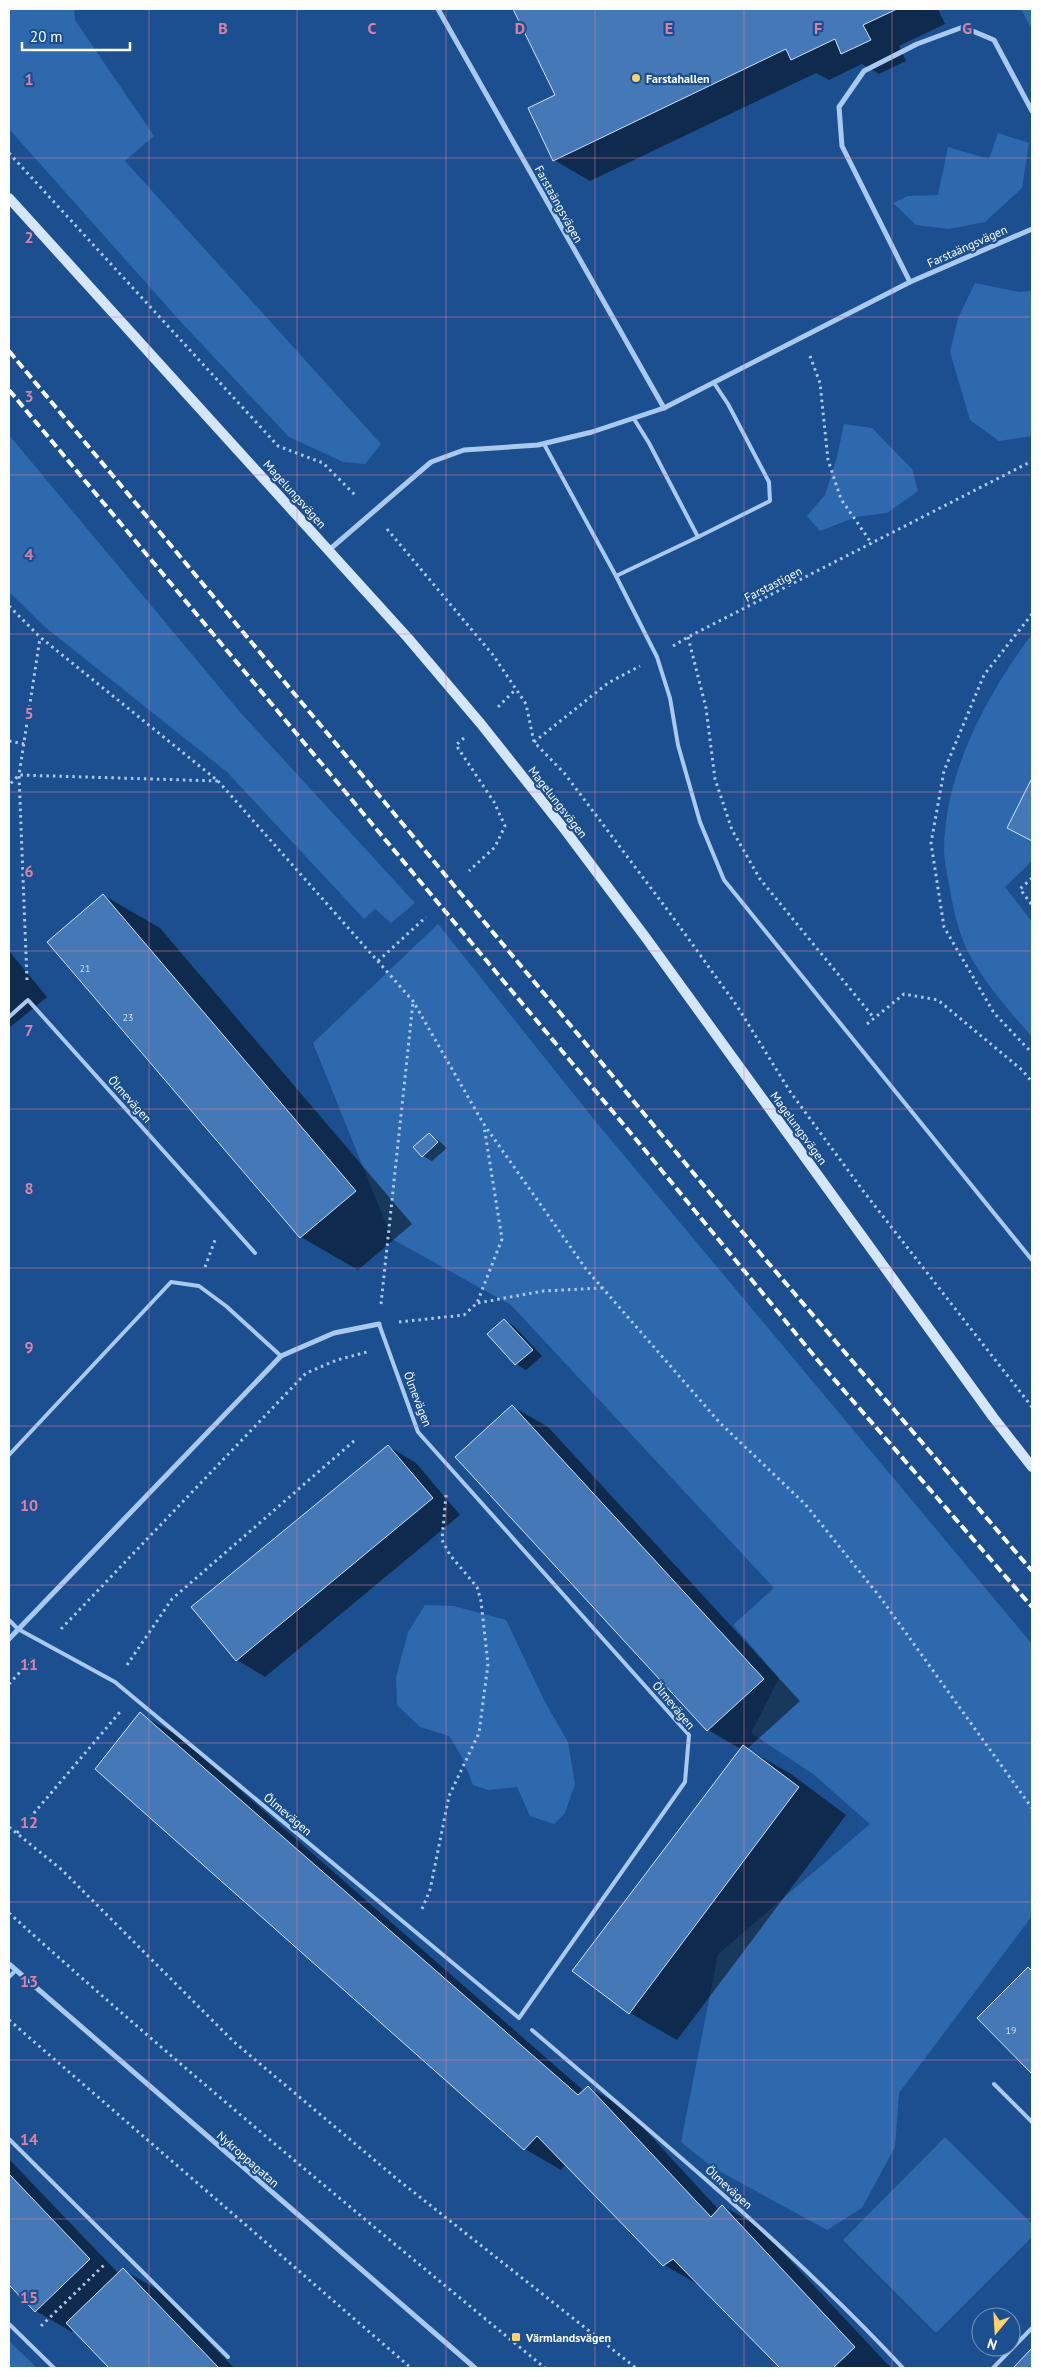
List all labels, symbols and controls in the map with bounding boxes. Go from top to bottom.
text: B [218,18,228,38]
text: C [368,18,377,38]
text: D [515,18,525,38]
text: E [665,18,673,38]
text: F [814,18,822,38]
text: G [962,18,972,38]
scale bar [22,20,130,52]
text: 20 m [30,27,63,46]
text: 1 [24,69,34,89]
place label: Farstahallen [646,71,710,86]
marker: Farstahallen [630,72,642,84]
street label: Farstaängsvägen [532,163,586,245]
street label: Farstaängsvägen [925,222,1009,270]
text: 2 [24,227,34,247]
text: 3 [24,386,34,406]
street label: Magelungsvägen [260,457,330,531]
text: 4 [24,544,34,564]
street label: Farstastigen [742,563,804,605]
text: 5 [24,703,34,723]
street label: Magelungsvägen [525,763,591,841]
text: 6 [24,861,34,881]
house number: 21 [80,962,90,975]
house number: 23 [123,1011,133,1024]
text: 7 [24,1020,34,1040]
street label: Ölmevägen [105,1072,155,1126]
street label: Magelungsvägen [767,1088,831,1168]
text: 8 [24,1178,34,1198]
text: 9 [24,1337,34,1357]
street label: Ölmevägen [401,1369,435,1429]
text: 10 [20,1495,38,1515]
text: 11 [20,1654,38,1674]
street label: Ölmevägen [650,1678,698,1732]
street label: Ölmevägen [261,1790,315,1838]
text: 12 [20,1812,38,1832]
text: 13 [20,1971,38,1991]
house number: 19 [1006,2024,1016,2037]
street label: Nykroppagatan [214,2128,282,2190]
text: 14 [20,2129,38,2149]
street label: Ölmevägen [702,2162,756,2212]
text: 15 [20,2287,38,2307]
north arrow [971,2307,1021,2357]
place label: Värmlandsvägen [525,2330,611,2345]
marker: Värmlandsvägen [510,2331,522,2343]
text: N [985,2334,999,2354]

